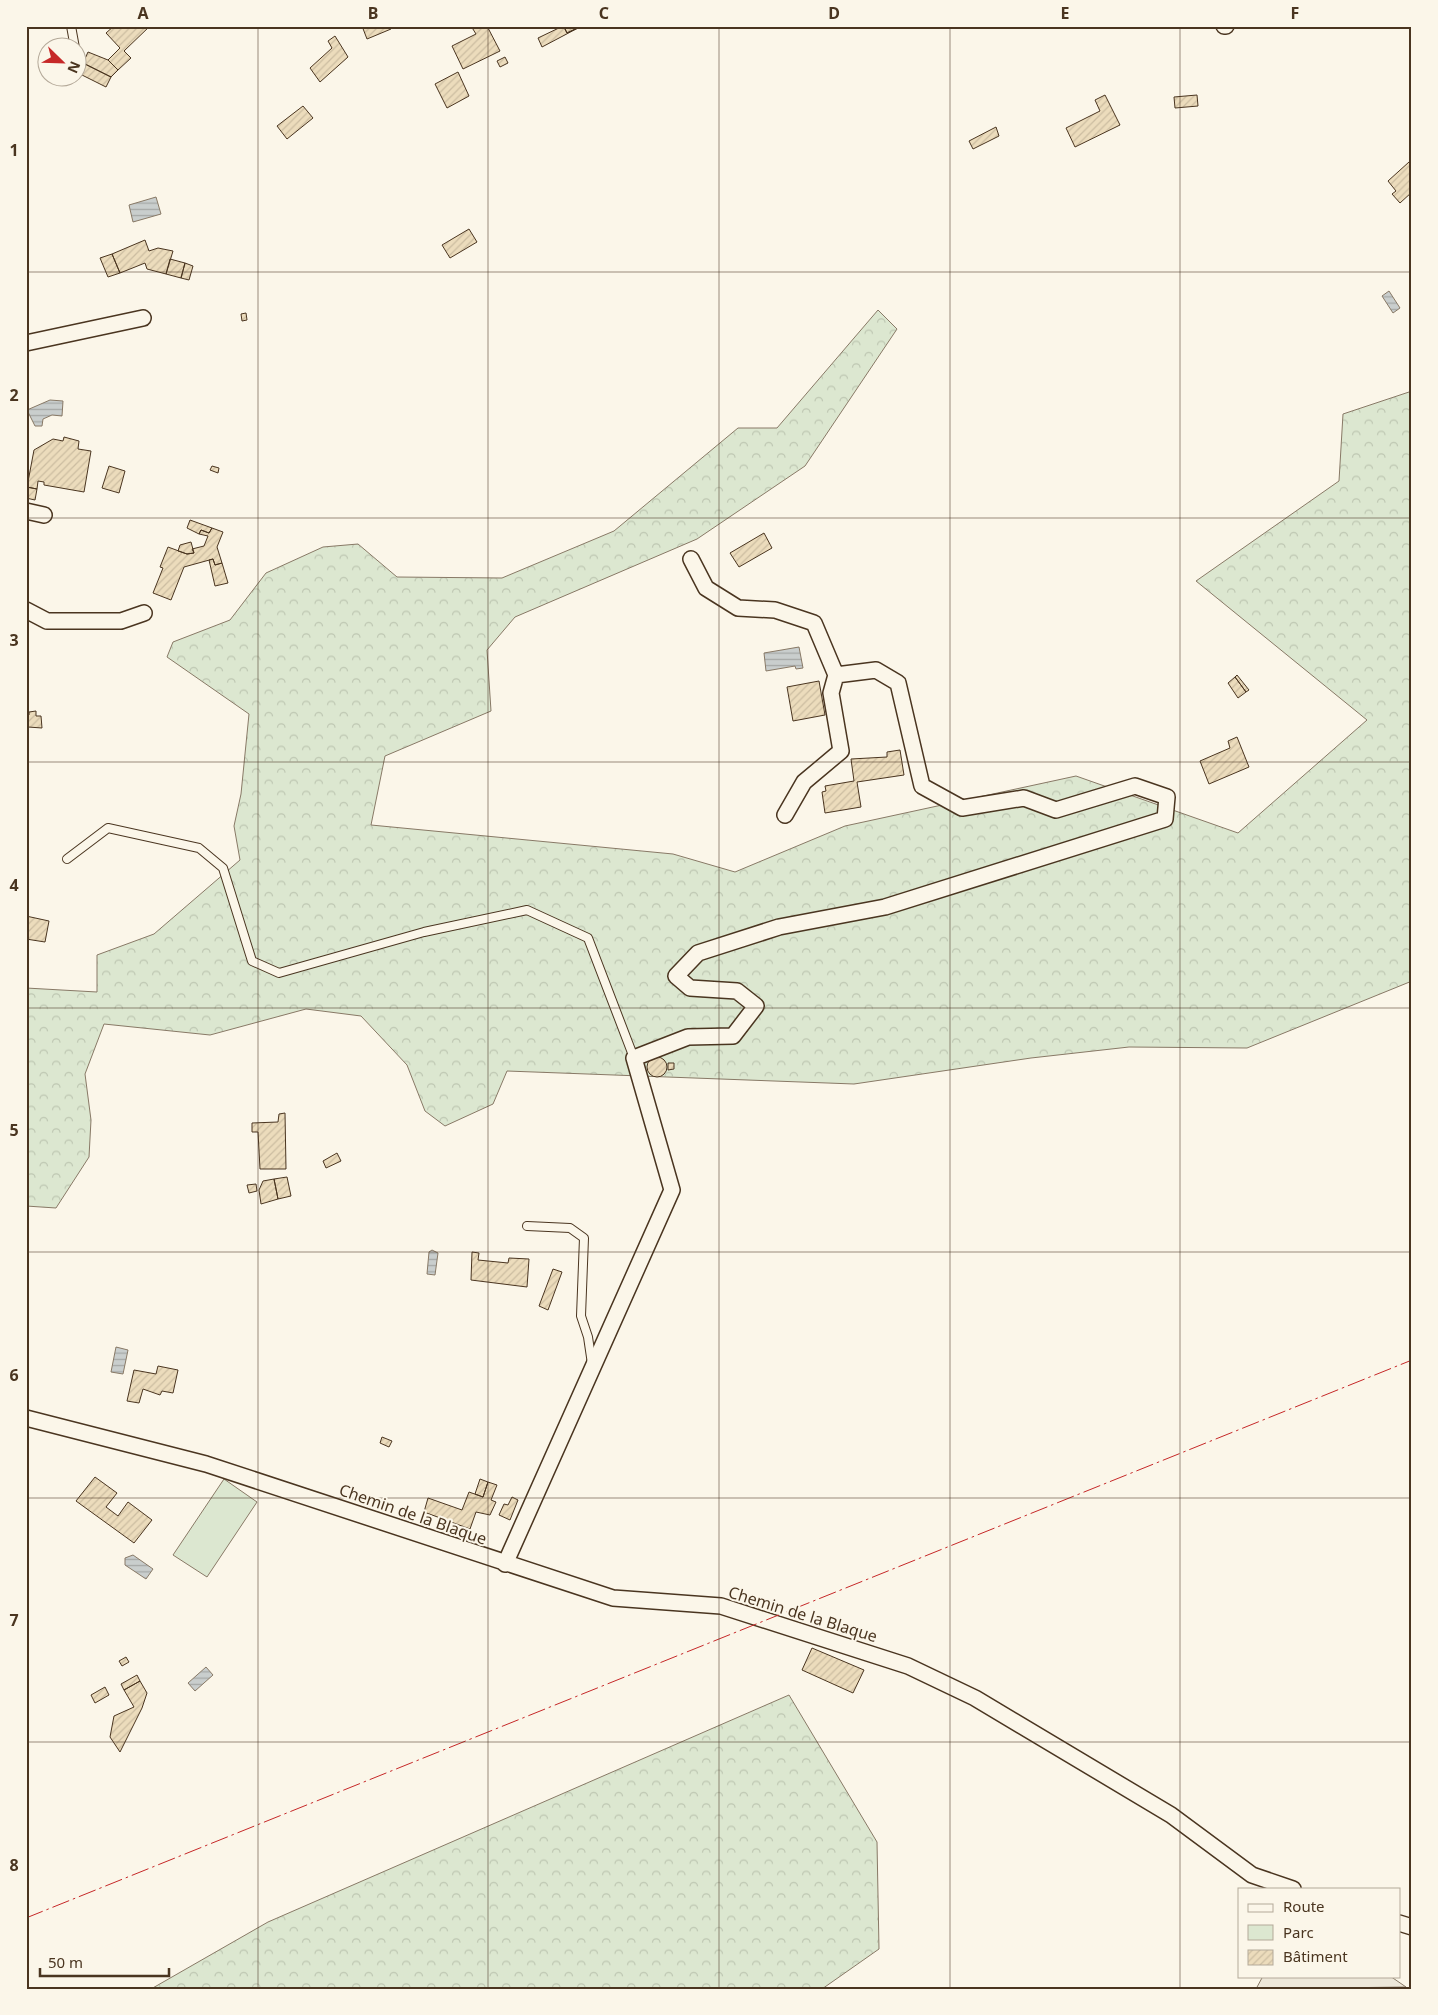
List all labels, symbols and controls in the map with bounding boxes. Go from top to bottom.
text: A [137,2,149,24]
text: B [368,2,378,24]
text: C [599,2,609,24]
text: D [828,2,840,24]
text: E [1061,2,1070,24]
text: F [1291,2,1299,24]
north arrow [38,38,88,88]
text: N [63,58,85,76]
text: 1 [9,139,19,161]
text: 2 [9,384,19,406]
text: 3 [9,629,19,651]
text: 4 [9,874,19,896]
text: 5 [9,1119,19,1141]
text: 6 [9,1364,19,1386]
street label: Chemin de la Blaque [336,1478,490,1550]
street label: Chemin de la Blaque [726,1581,880,1647]
text: 7 [9,1609,19,1631]
text: 8 [9,1854,19,1876]
legend [1238,1888,1400,1978]
text: Route [1283,1896,1325,1916]
text: Parc [1283,1922,1314,1942]
scale bar [40,1945,169,1977]
text: Bâtiment [1283,1946,1348,1966]
text: 50 m [48,1952,83,1972]

